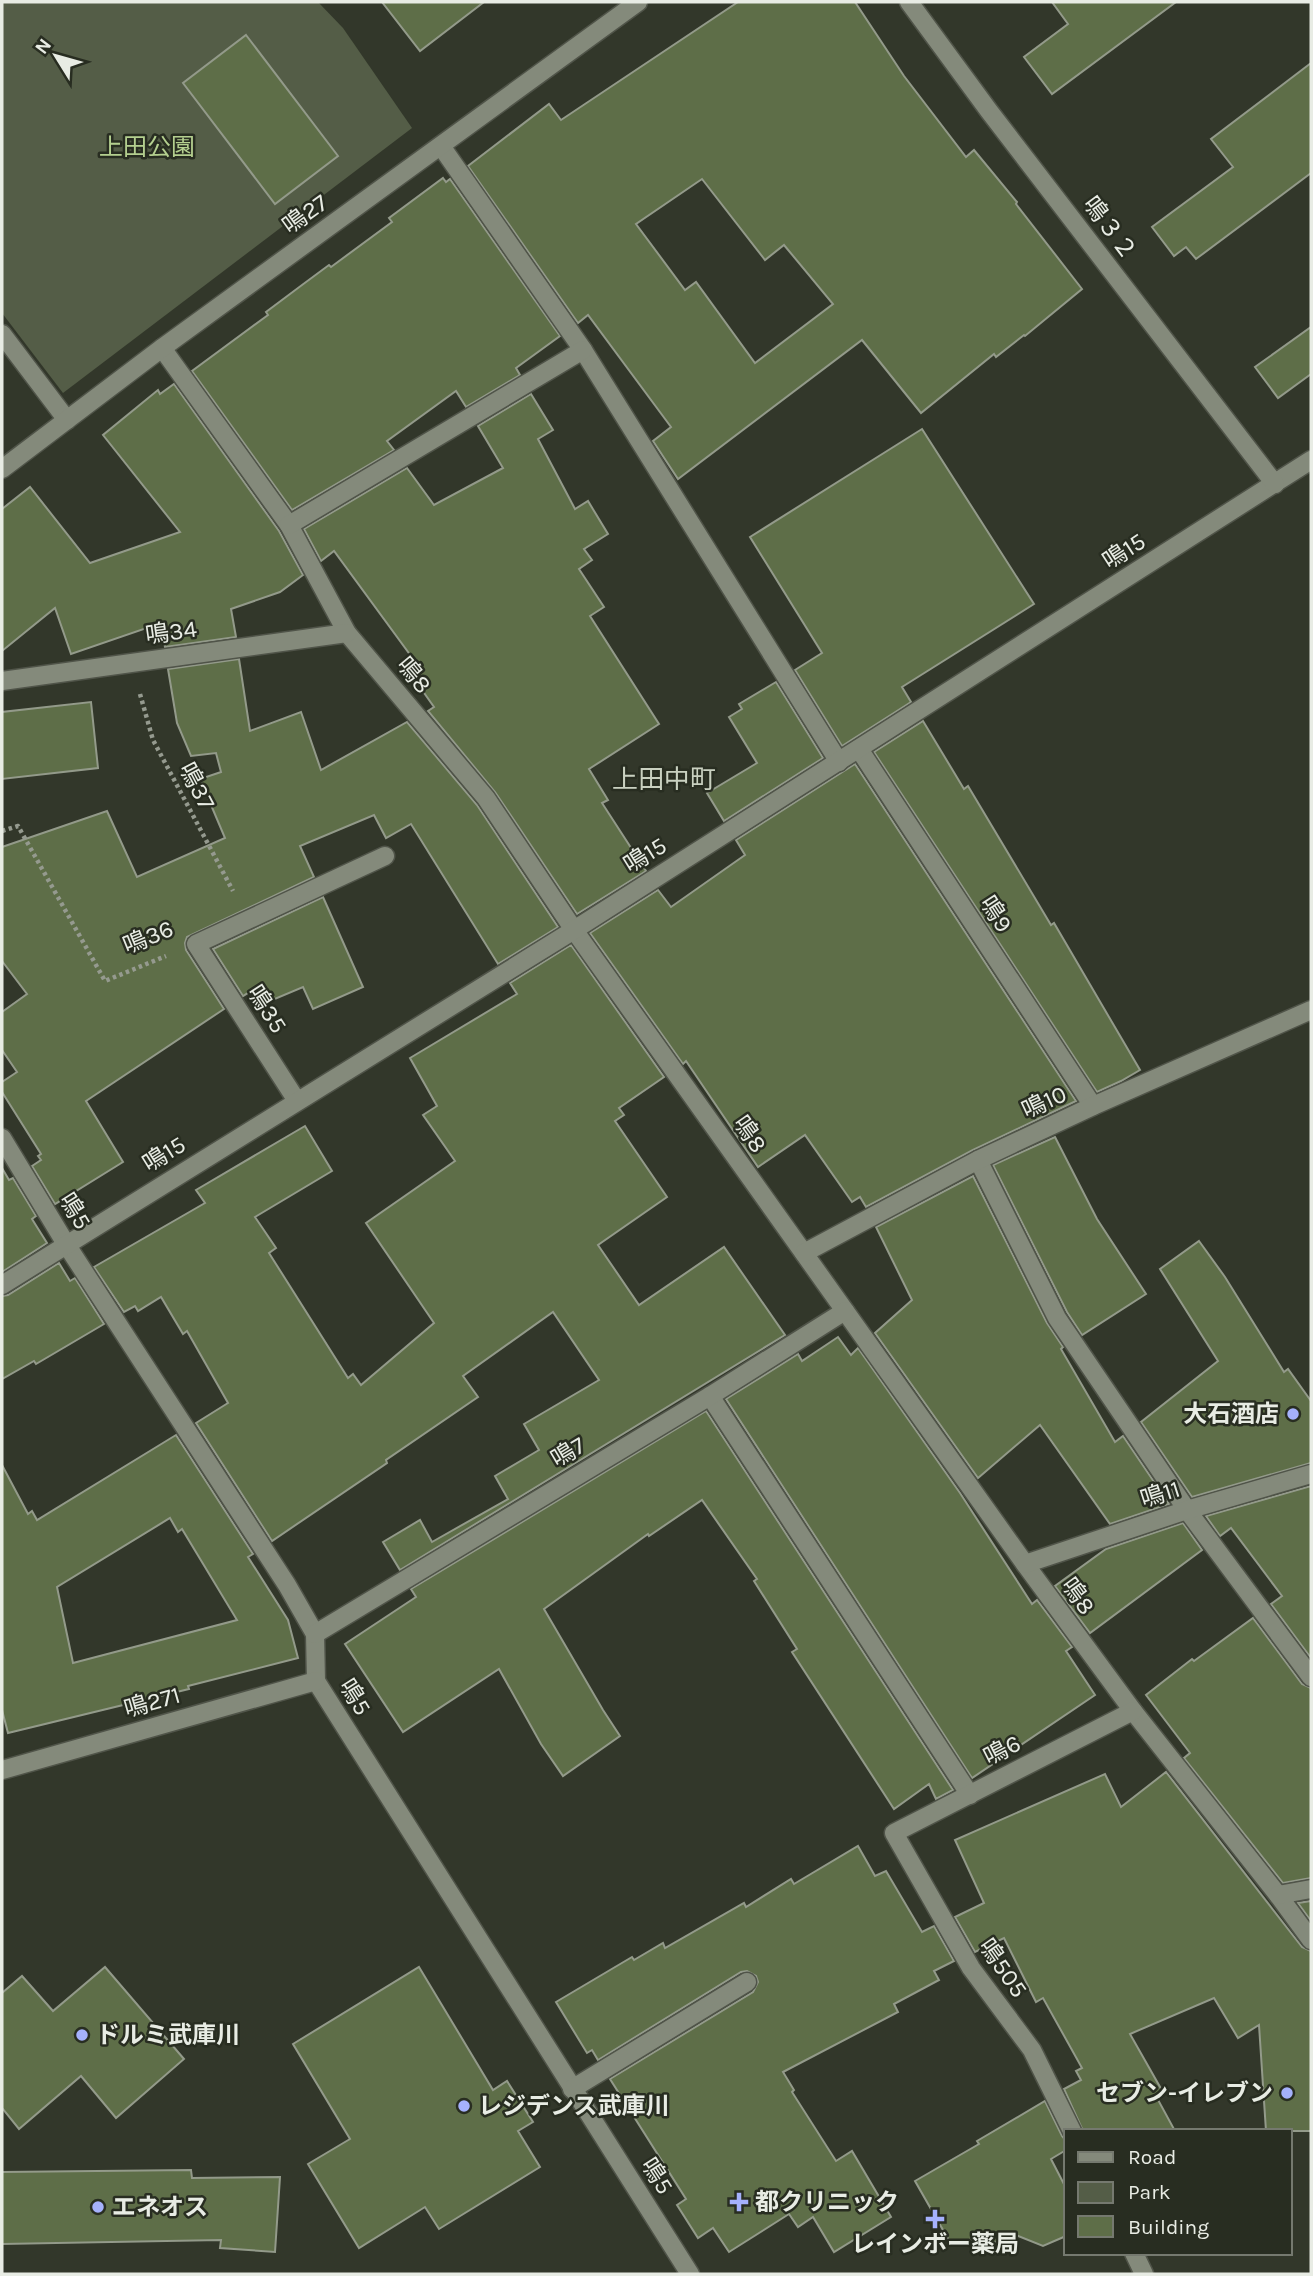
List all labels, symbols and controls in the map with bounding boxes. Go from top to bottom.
north arrow [21,21,91,91]
text: N [30,34,56,58]
park label: 上田公園 [99,133,195,161]
street label: 鳴27 [277,188,333,240]
street label: 鳴３２ [1077,191,1143,265]
street label: 鳴15 [1097,527,1151,575]
street label: 鳴34 [144,615,198,649]
street label: 鳴8 [391,651,437,699]
street label: 鳴37 [173,758,221,814]
district label: 上田中町 [612,764,716,795]
street label: 鳴15 [618,831,672,879]
street label: 鳴9 [974,890,1018,938]
street label: 鳴36 [119,914,177,960]
street label: 鳴35 [241,980,293,1038]
street label: 鳴10 [1017,1080,1071,1124]
street label: 鳴8 [727,1110,773,1158]
street label: 鳴15 [137,1130,191,1178]
street label: 鳴5 [53,1188,97,1234]
place label: 大石酒店 [1183,1400,1279,1428]
marker: 大石酒店 [1285,1406,1301,1422]
street label: 鳴7 [546,1431,590,1473]
street label: 鳴11 [1137,1475,1183,1513]
street label: 鳴8 [1055,1572,1101,1620]
street label: 鳴5 [333,1674,377,1720]
street label: 鳴271 [121,1681,183,1723]
street label: 鳴6 [979,1729,1025,1771]
street label: 鳴505 [973,1933,1033,2003]
place label: ドルミ武庫川 [96,2021,240,2049]
marker: ドルミ武庫川 [74,2027,90,2043]
place label: セブン-イレブン [1096,2079,1273,2107]
marker: セブン-イレブン [1279,2085,1295,2101]
place label: レジデンス武庫川 [478,2092,670,2120]
marker: レジデンス武庫川 [456,2098,472,2114]
legend [1064,2129,1292,2255]
text: Road [1128,2145,1176,2169]
street label: 鳴5 [635,2153,679,2199]
text: Park [1128,2180,1171,2204]
place label: 都クリニック [755,2188,899,2216]
marker: 都クリニック [729,2192,749,2212]
place label: エネオス [112,2193,208,2221]
marker: エネオス [90,2199,106,2215]
marker: レインボー薬局 [927,2211,943,2227]
text: Building [1128,2215,1209,2239]
place label: レインボー薬局 [851,2230,1019,2258]

